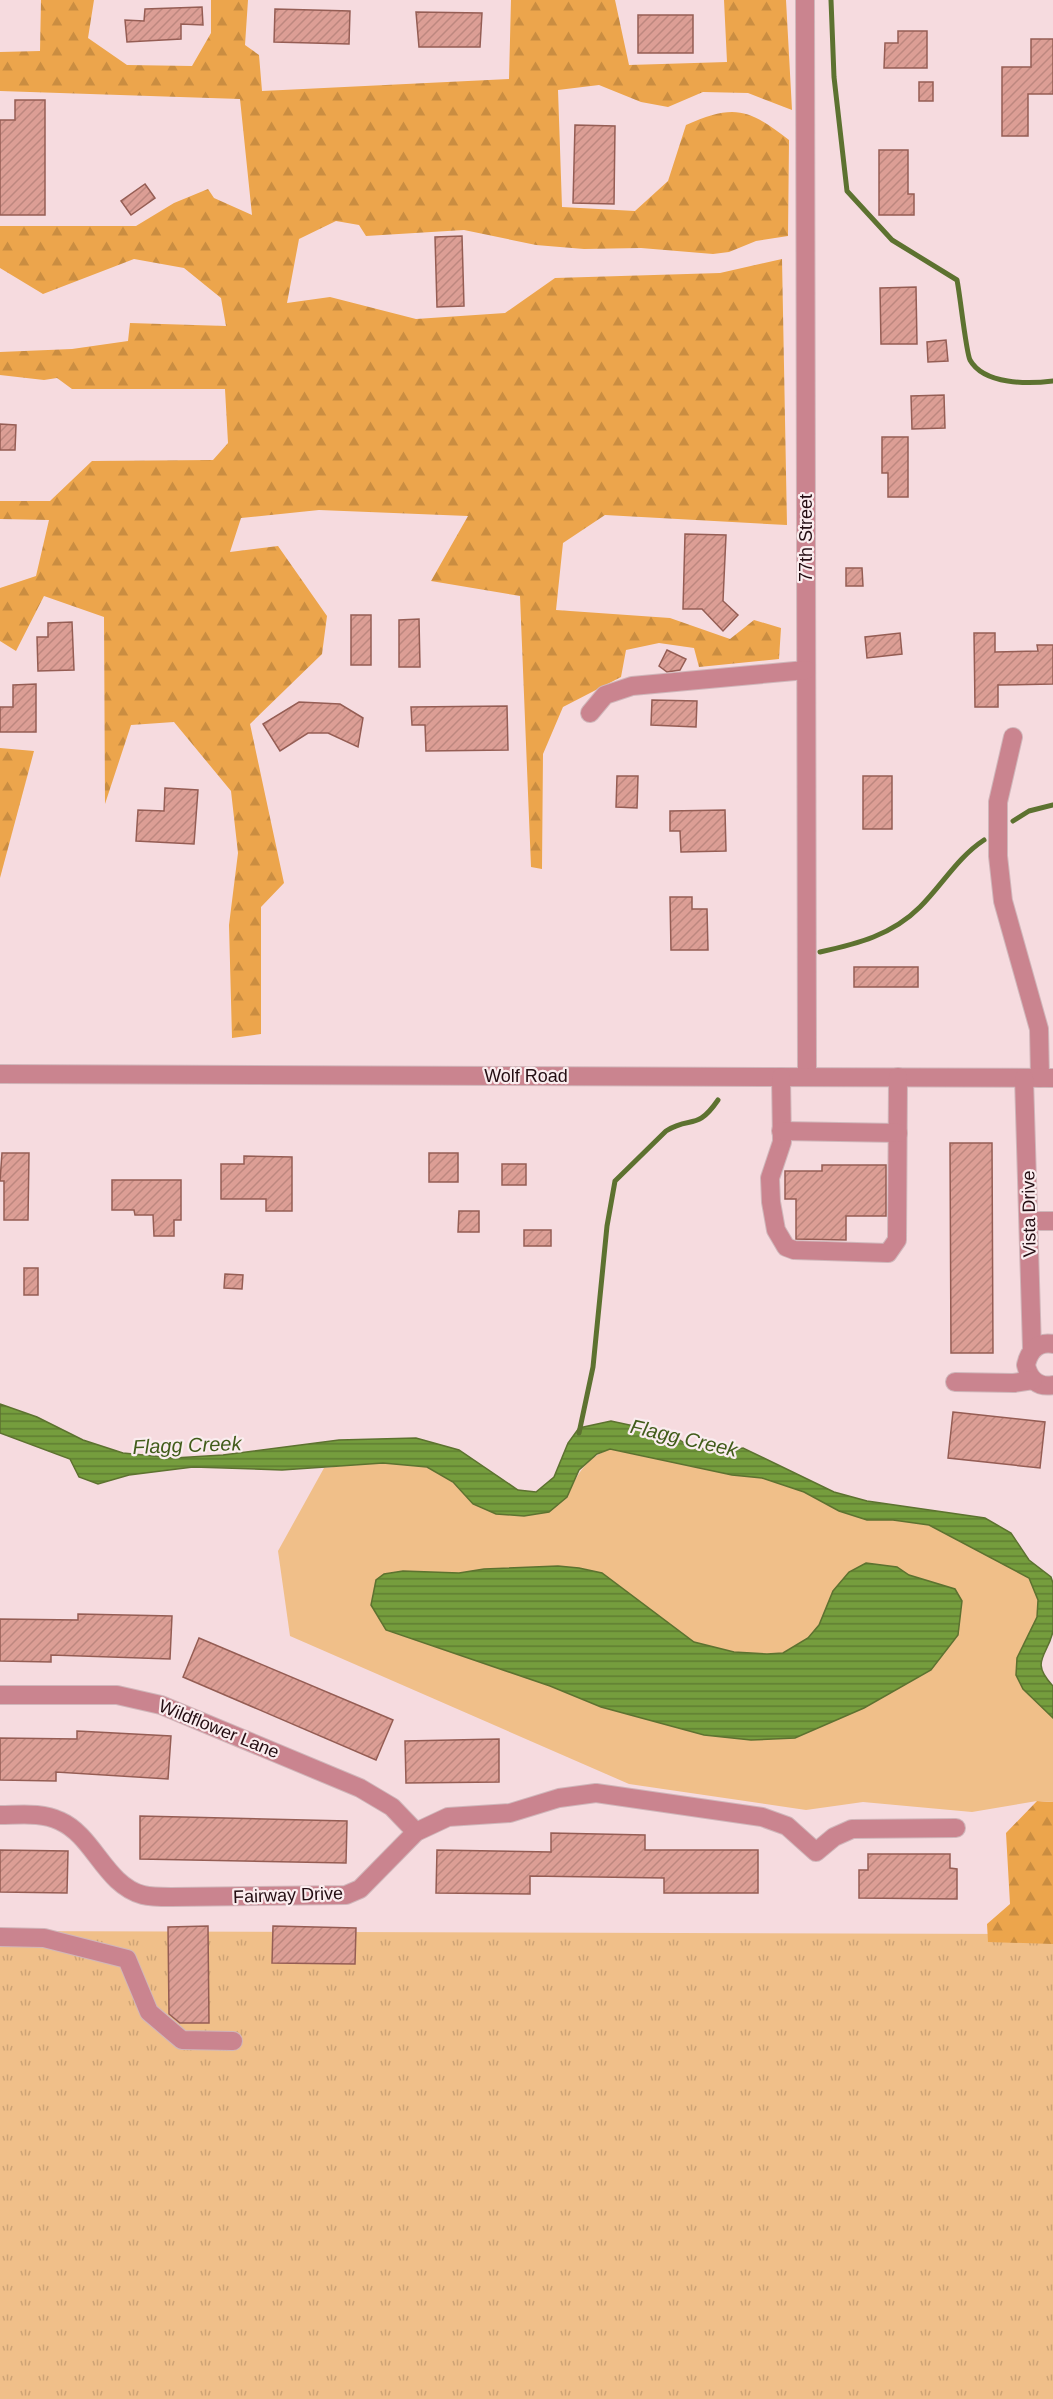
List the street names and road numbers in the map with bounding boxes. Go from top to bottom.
street label: 77th Street [796,494,816,582]
street label: Wolf Road [484,1066,568,1086]
street label: Vista Drive [1018,1170,1040,1258]
street label: Wildflower Lane [156,1696,282,1762]
street label: Fairway Drive [233,1883,343,1907]

